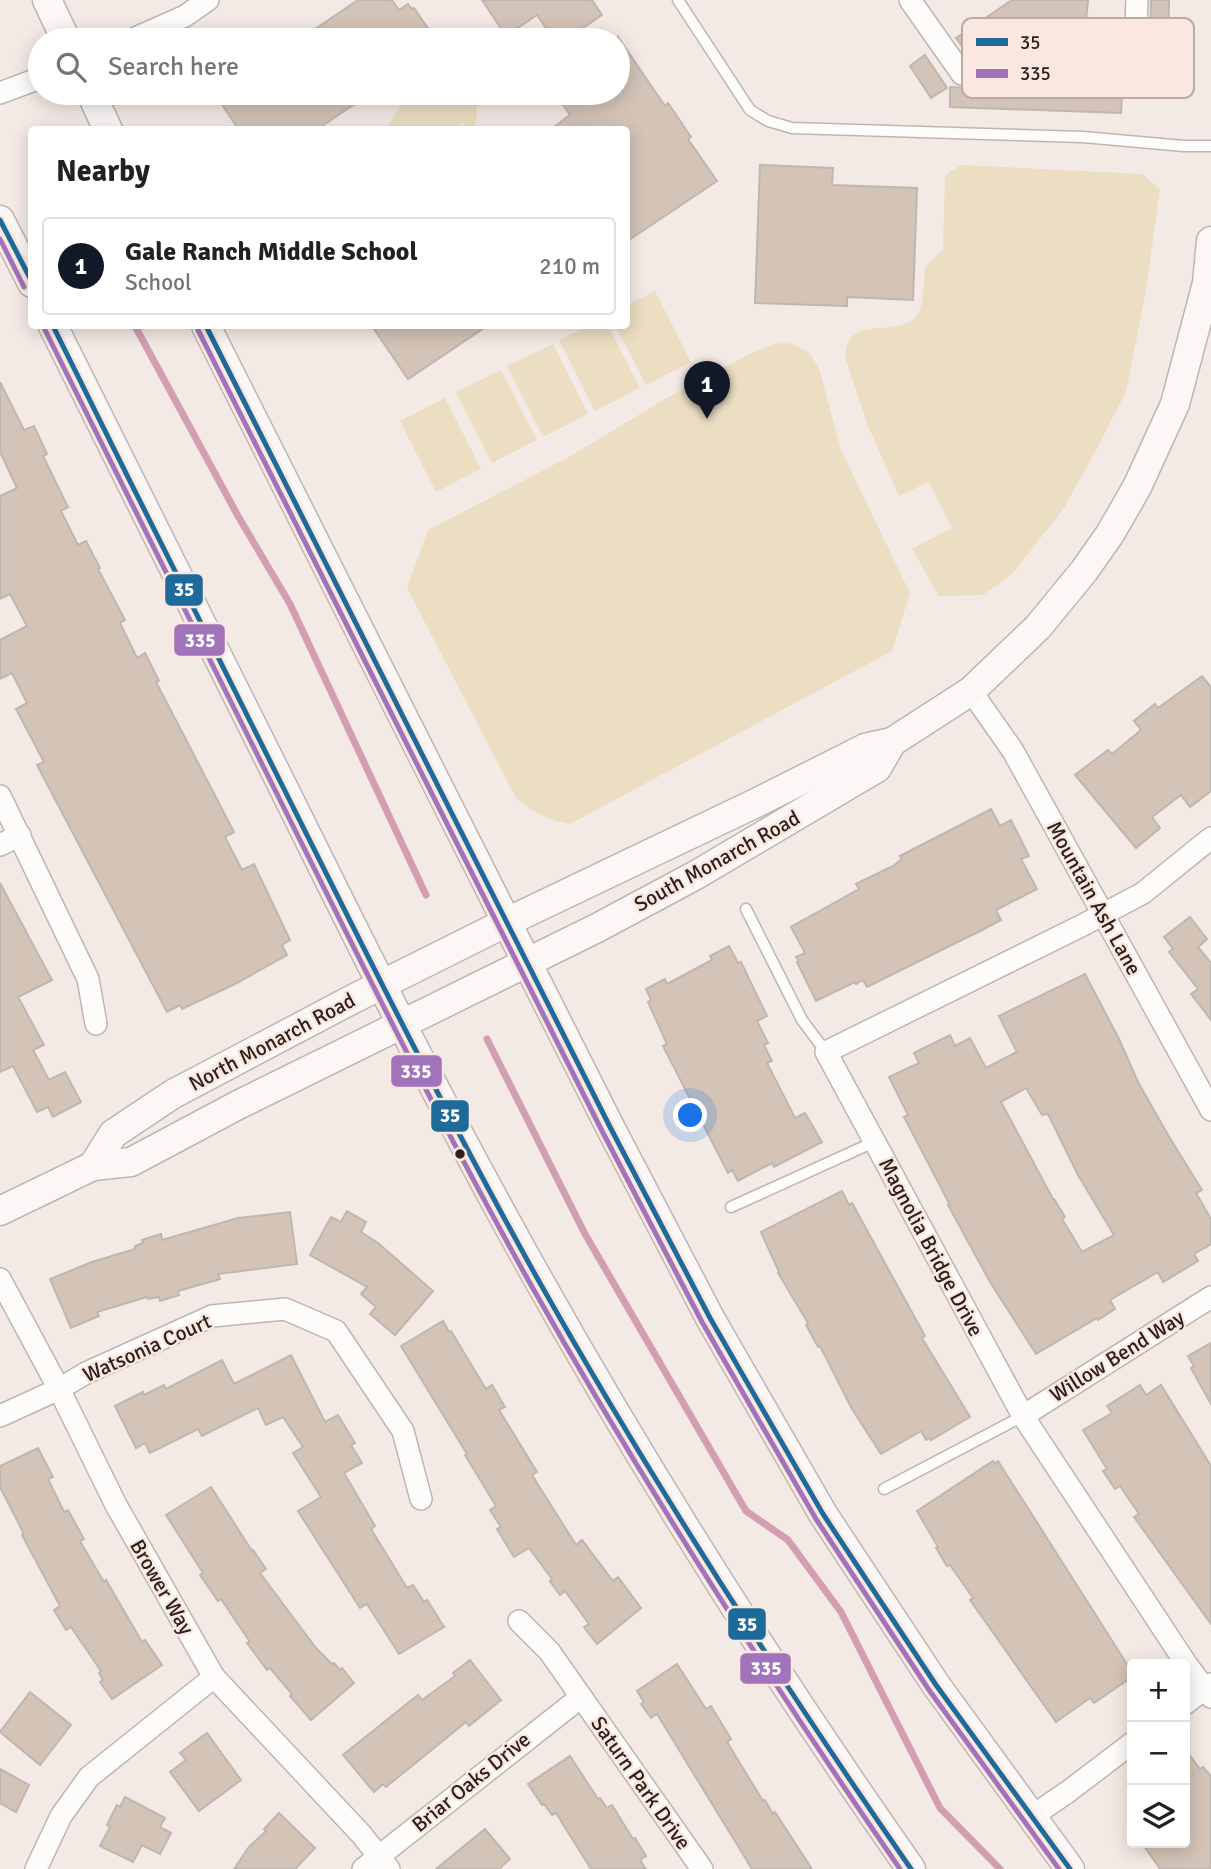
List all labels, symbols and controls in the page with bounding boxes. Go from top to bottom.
legend [962,18,1194,98]
search box [28,28,630,105]
text: 35 [1020,31,1041,55]
icon: search [52,48,90,86]
text: Search here [108,51,239,83]
text: 335 [1020,62,1051,86]
text: Nearby [56,153,150,190]
text: Gale Ranch Middle School [125,236,418,268]
text: 1 [75,252,87,281]
text: 210 m [539,252,600,281]
text: School [125,268,192,297]
pin: 1 [684,361,730,419]
line badge: 35 [164,573,204,607]
text: 35 [174,578,194,602]
line badge: 335 [173,623,226,657]
text: 335 [185,629,215,653]
street label: South Monarch Road [629,805,805,917]
street label: Mountain Ash Lane [1041,816,1147,980]
street label: North Monarch Road [184,987,360,1097]
line badge: 335 [390,1054,443,1088]
text: 335 [401,1060,431,1084]
your location [673,1098,707,1132]
line badge: 35 [430,1099,470,1133]
text: 35 [440,1104,460,1128]
unlabelled marker [453,1147,467,1161]
street label: Magnolia Bridge Drive [873,1153,989,1341]
street label: Willow Bend Way [1045,1304,1189,1408]
street label: Watsonia Court [79,1308,215,1388]
street label: Brower Way [124,1535,200,1639]
line badge: 35 [727,1607,767,1641]
text: 35 [737,1613,757,1637]
line badge: 335 [739,1652,792,1685]
text: 335 [751,1657,781,1681]
map controls [1127,1659,1190,1848]
button: + [1127,1659,1190,1722]
street label: Saturn Park Drive [585,1711,697,1855]
button: − [1127,1722,1190,1785]
street label: Briar Oaks Drive [407,1726,535,1838]
button: layers [1127,1785,1190,1848]

